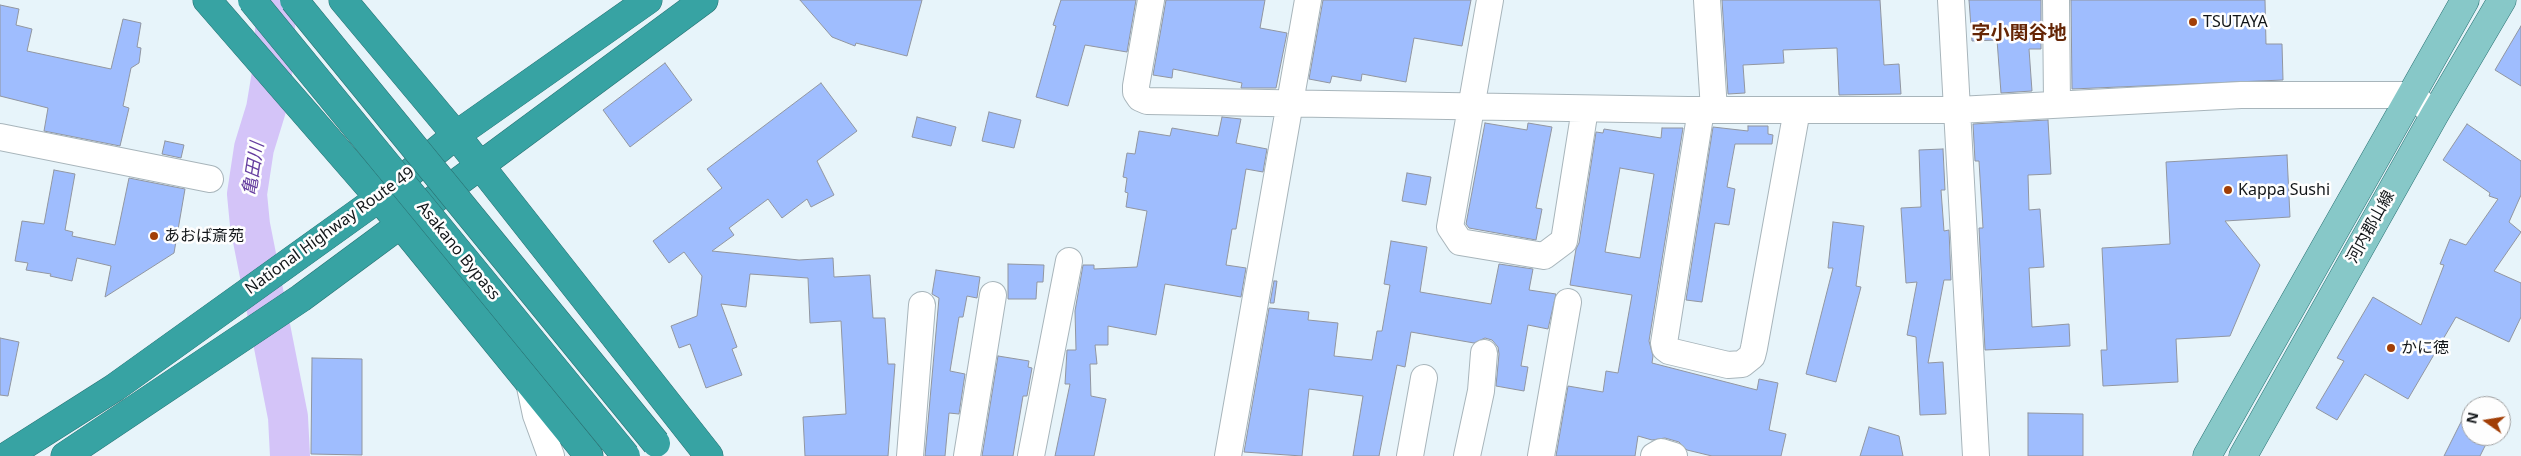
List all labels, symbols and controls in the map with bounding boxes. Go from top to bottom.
place label: TSUTAYA [2203,12,2268,32]
marker: TSUTAYA [2187,16,2199,28]
district label: 字小関谷地 [1972,23,2066,45]
water label: 亀田川 [239,141,269,197]
street label: National Highway Route 49 [242,163,418,299]
place label: Kappa Sushi [2238,180,2330,200]
marker: Kappa Sushi [2222,184,2234,196]
street label: 河内郡山線 [2343,187,2399,267]
street label: Asakano Bypass [413,198,503,304]
place label: あおば斎苑 [164,226,244,246]
marker: あおば斎苑 [148,230,160,242]
place label: かに徳 [2401,338,2449,358]
marker: かに徳 [2385,342,2397,354]
north arrow [2461,396,2511,446]
text: N [2461,410,2482,425]

